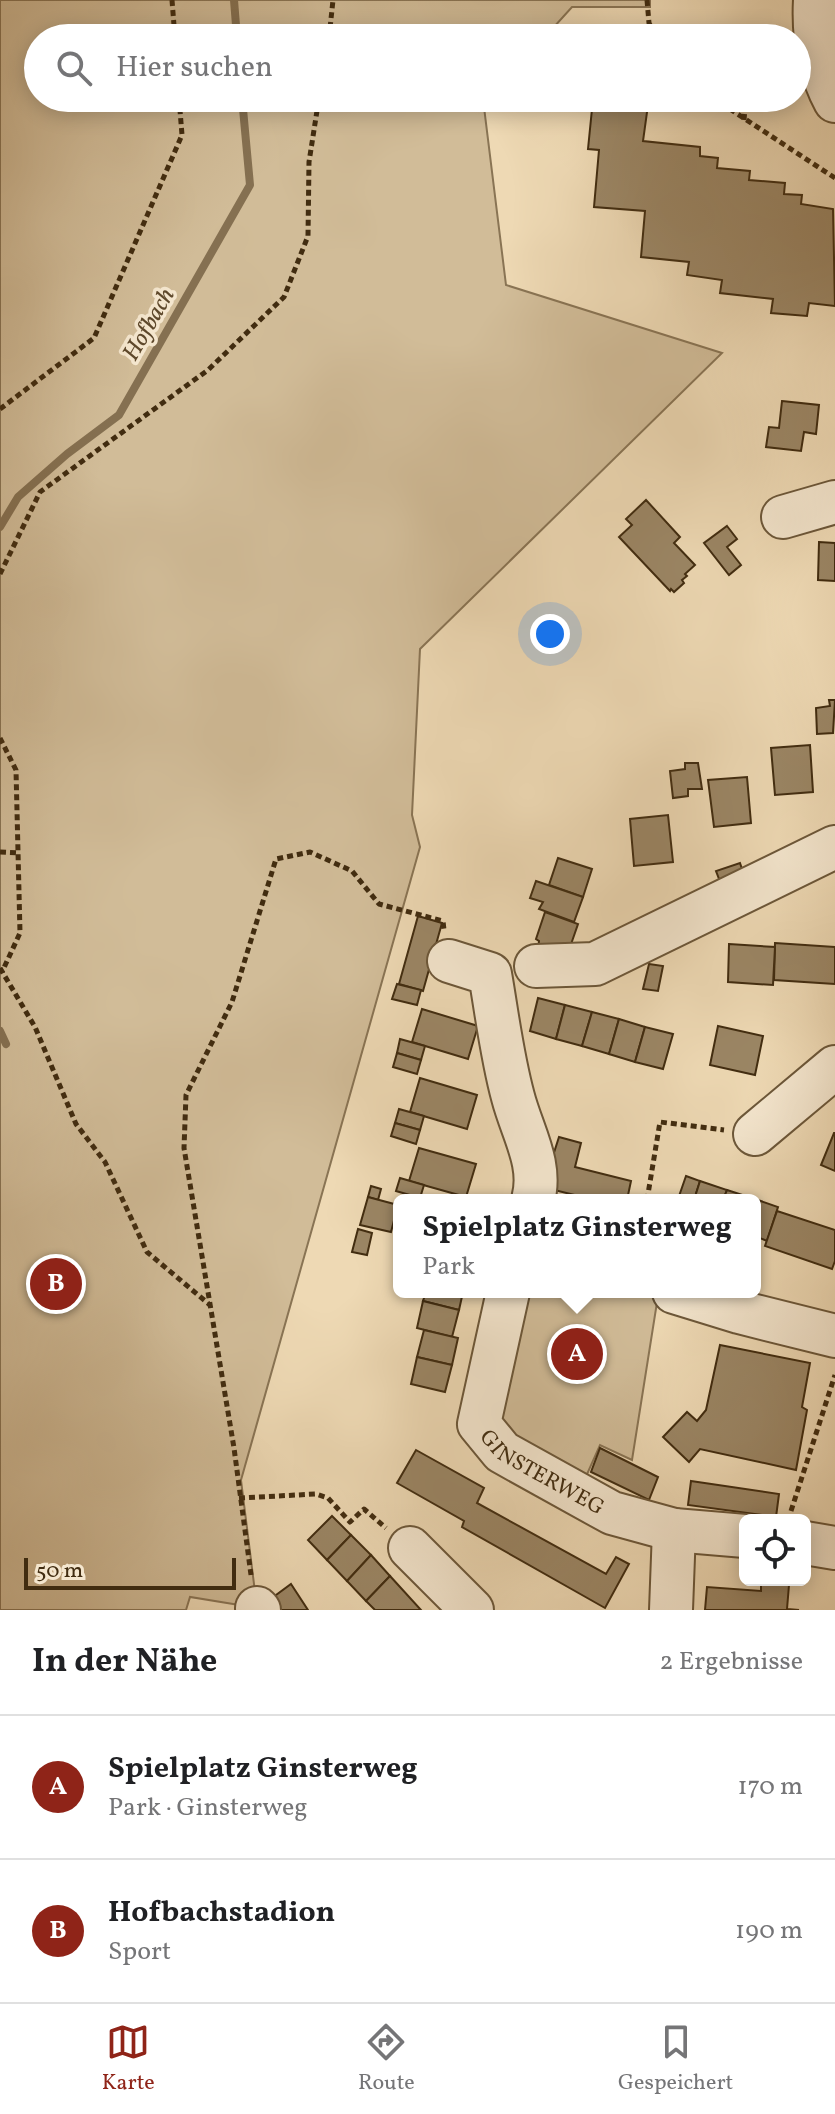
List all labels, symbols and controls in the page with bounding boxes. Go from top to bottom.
search box [24,24,811,112]
icon: search [52,46,96,90]
text: Hier suchen [116,47,273,89]
water label: Hofbach [115,282,184,368]
your location [530,614,570,654]
popup [393,1194,761,1298]
text: Spielplatz Ginsterweg [422,1207,732,1249]
text: Park [422,1249,475,1285]
pin: B [30,1254,82,1314]
pin: A [551,1324,603,1384]
street label: GINSTERWEG [471,1423,609,1524]
map controls [739,1514,811,1586]
button: locate [739,1514,811,1586]
scale bar [24,1554,236,1590]
text: 50 m [36,1556,83,1587]
text: In der Nähe [32,1639,217,1686]
text: 2 Ergebnisse [660,1644,803,1680]
text: Spielplatz Ginsterweg [108,1748,418,1790]
text: A [49,1769,67,1805]
text: 170 m [738,1769,803,1805]
text: Park · Ginsterweg [108,1790,308,1826]
text: Hofbachstadion [108,1892,335,1934]
text: B [49,1913,67,1949]
text: 190 m [735,1913,803,1949]
text: Sport [108,1934,171,1970]
tab: Karte [102,2020,155,2099]
tab: Route [358,2020,415,2099]
tab: Gespeichert [618,2020,733,2099]

